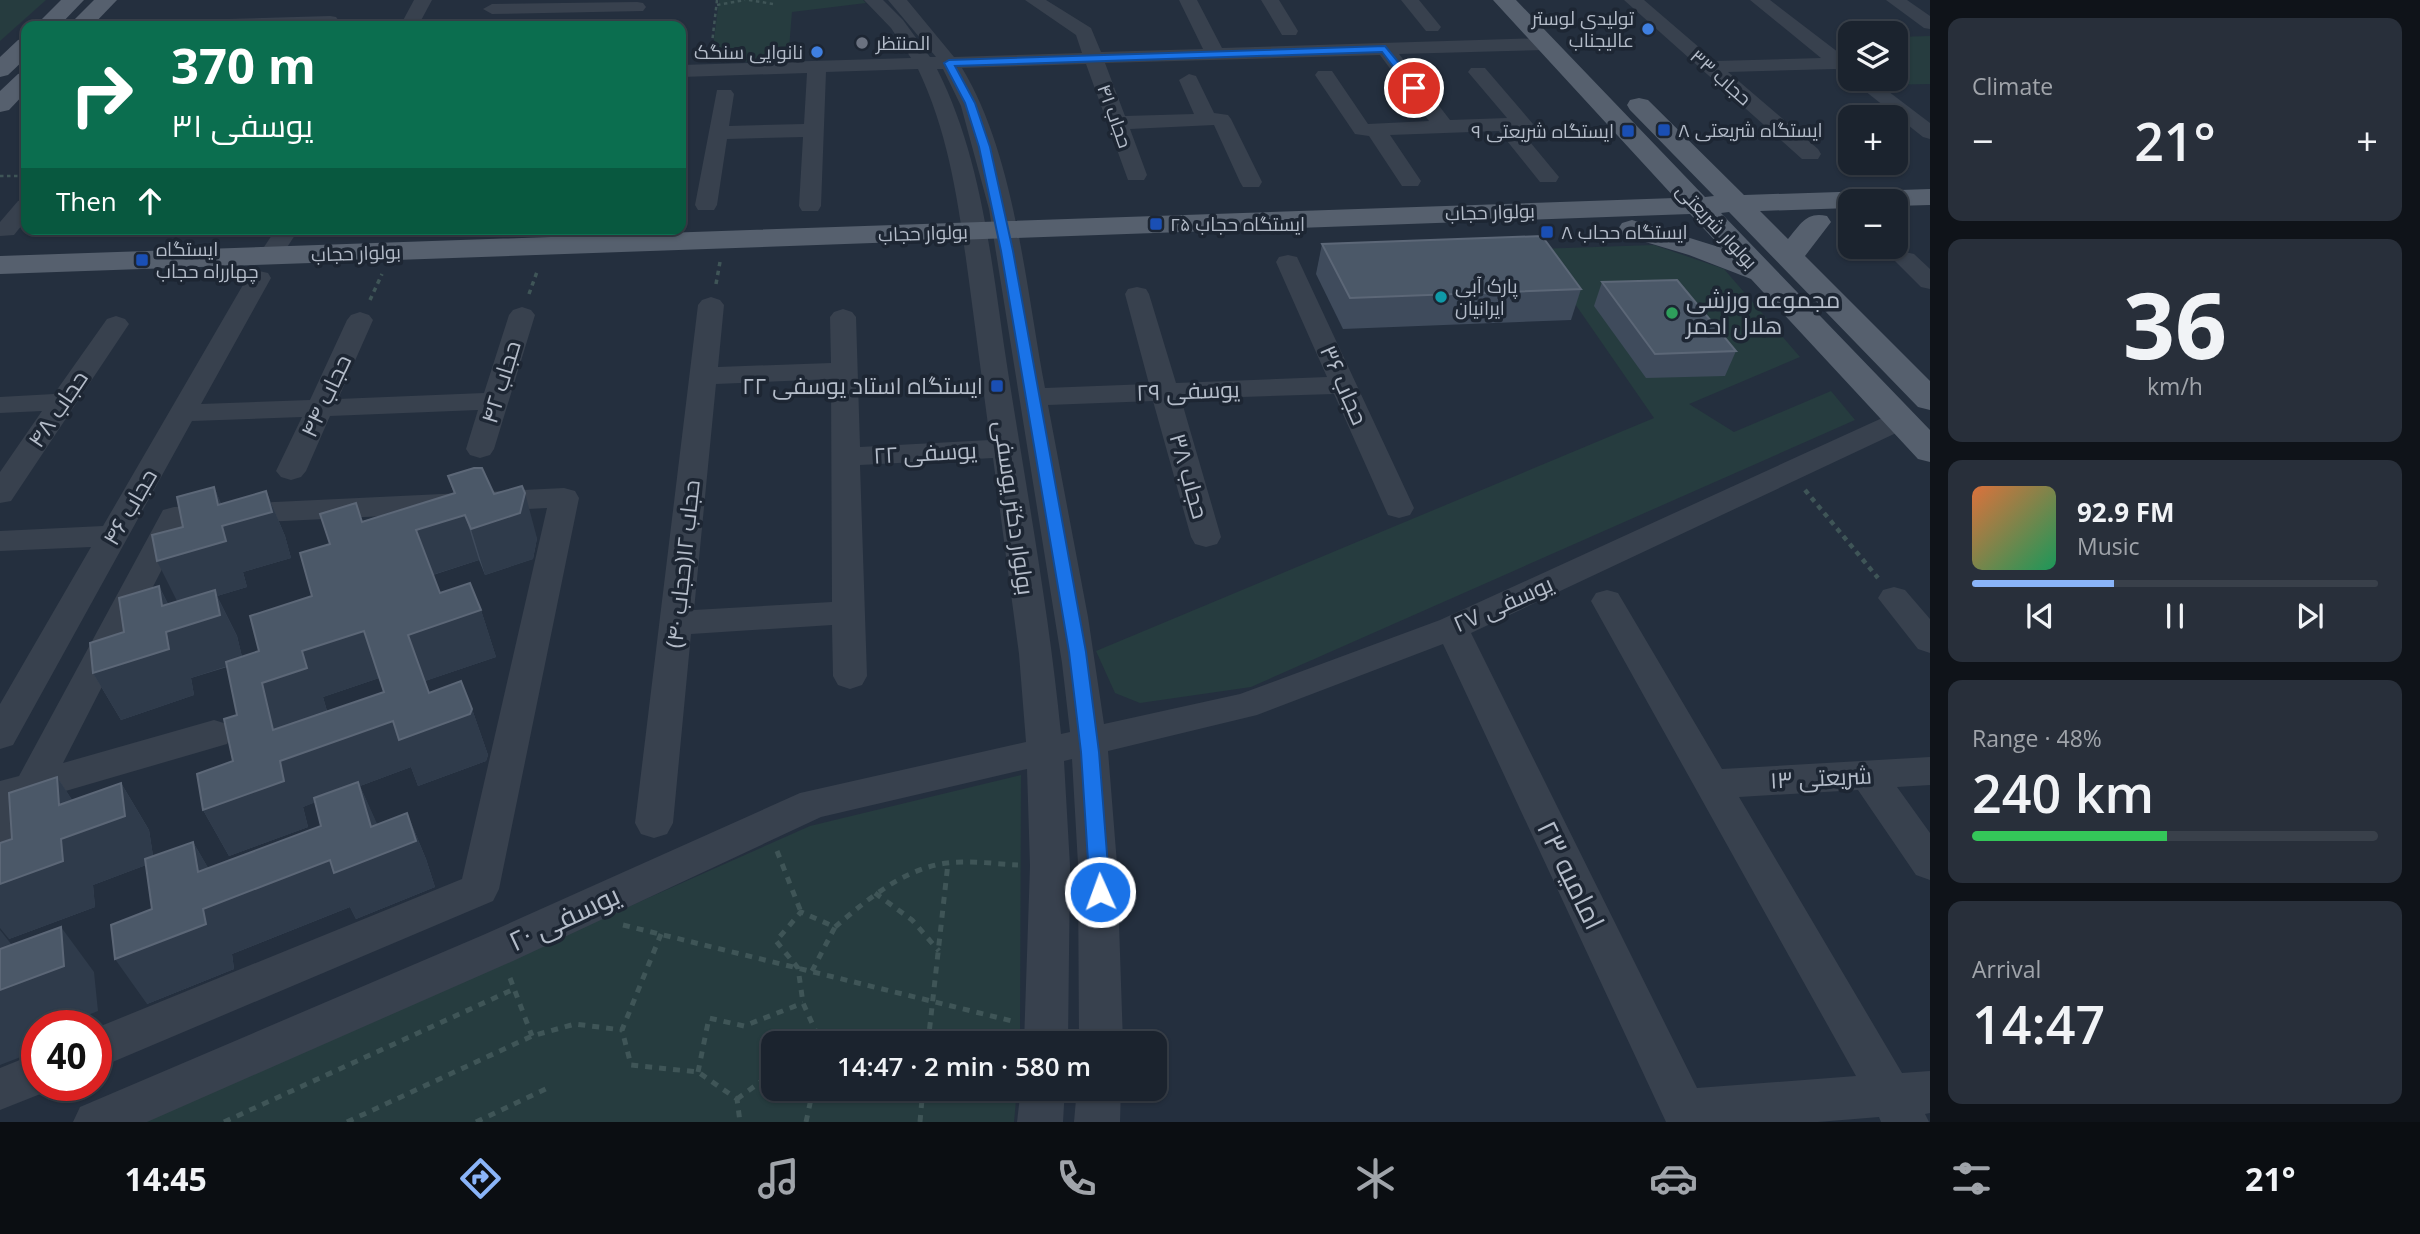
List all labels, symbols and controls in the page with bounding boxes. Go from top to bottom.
place label: تولیدی لوستر عالیجناب [1531,5,1634,53]
marker: تولیدی لوستر عالیجناب [1640,21,1656,37]
map controls [1838,21,1908,259]
button: layers [1838,21,1908,91]
place label: المنتظر [875,30,930,56]
text: 370 m [171,32,316,98]
marker: المنتظر [854,35,870,51]
place label: نانوایی سنگک [694,39,803,65]
street label: حجاب ۳۳ [1685,43,1757,111]
marker: نانوایی سنگک [809,44,825,60]
icon: right [56,49,147,140]
pin [1384,58,1444,118]
icon: arrive [1395,69,1433,107]
text: Climate [1972,70,2053,102]
street label: حجاب ۴۱ [1091,81,1139,151]
text: یوسفی ۳۱ [171,103,313,146]
button: + [1838,105,1908,175]
text: 21° [2134,105,2216,176]
text: − [1972,114,1994,166]
text: + [2356,114,2378,166]
place label: ایستگاه شریعتی ۸ [1678,117,1823,143]
place label: ایستگاه شریعتی ۹ [1471,118,1614,144]
marker: ایستگاه شریعتی ۸ [1656,122,1672,138]
marker: ایستگاه شریعتی ۹ [1620,123,1636,139]
street label: بولوار شریعتی [1671,178,1763,274]
icon: ahead [131,182,169,220]
text: Then [56,183,117,219]
button: − [1838,189,1908,259]
street label: بولوار حجاب [1445,197,1535,227]
place label: ایستگاه حجاب ۲۵ [1170,211,1305,237]
marker: ایستگاه حجاب ۲۵ [1148,216,1164,232]
street label: بولوار حجاب [878,218,968,248]
place label: ایستگاه حجاب ۸ [1561,219,1688,245]
marker: ایستگاه حجاب ۸ [1539,224,1555,240]
place label: ایستگاه چهارراه حجاب [156,236,258,284]
street label: بولوار حجاب [311,238,401,268]
marker: ایستگاه چهارراه حجاب [134,252,150,268]
text: 36 [2123,262,2227,386]
place label: پارک آبی ایرانیان [1455,273,1518,321]
place label: مجموعه ورزشی هلال احمر [1684,283,1840,341]
marker: پارک آبی ایرانیان [1433,289,1449,305]
marker: مجموعه ورزشی هلال احمر [1664,305,1680,321]
street label: حجاب ۴۲ [472,336,528,427]
street label: حجاب ۳۶ [1313,340,1377,430]
street label: حجاب ۴۴ [292,349,358,442]
street label: حجاب ۴۸ [20,363,95,454]
place label: ایستگاه استاد یوسفی ۲۲ [742,369,983,401]
text: km/h [2147,370,2203,402]
street label: یوسفی ۲۹ [1136,372,1240,408]
marker: ایستگاه استاد یوسفی ۲۲ [989,378,1005,394]
street label: بولوار دکتر یوسفی [987,419,1043,597]
street label: حجاب ۳۸ [1163,429,1217,522]
street label: یوسفی ۲۲ [872,433,978,471]
street label: حجاب ۴۶ [94,462,164,551]
street label: حجاب ۱۲(حجاب ۴۰) [657,478,707,650]
text: 92.9 FM [2077,494,2175,530]
text: Music [2077,530,2140,562]
street label: یوسفی ۲۷ [1448,567,1557,639]
icon: previous [2021,597,2059,635]
icon: pause [2156,597,2194,635]
icon: next [2291,597,2329,635]
text: Range · 48% [1972,722,2102,754]
text: 240 km [1972,757,2154,828]
street label: شریعتی ۱۳ [1769,758,1873,796]
street label: امامیه ۲۳ [1529,814,1615,936]
position arrow [1063,855,1137,929]
street label: یوسفی ۲۰ [502,875,626,959]
text: Arrival [1972,953,2041,985]
text: 14:47 [1972,988,2105,1059]
speed limit sign: 40 [21,1010,112,1101]
text: 14:47 · 2 min · 580 m [837,1048,1091,1084]
icon: directions [456,1154,505,1203]
icon: music [754,1154,803,1203]
icon: phone [1052,1154,1101,1203]
icon: climate [1351,1154,1400,1203]
icon: car [1649,1154,1698,1203]
icon: filters [1947,1154,1996,1203]
text: 14:45 [125,1157,207,1200]
text: 21° [2245,1157,2295,1200]

